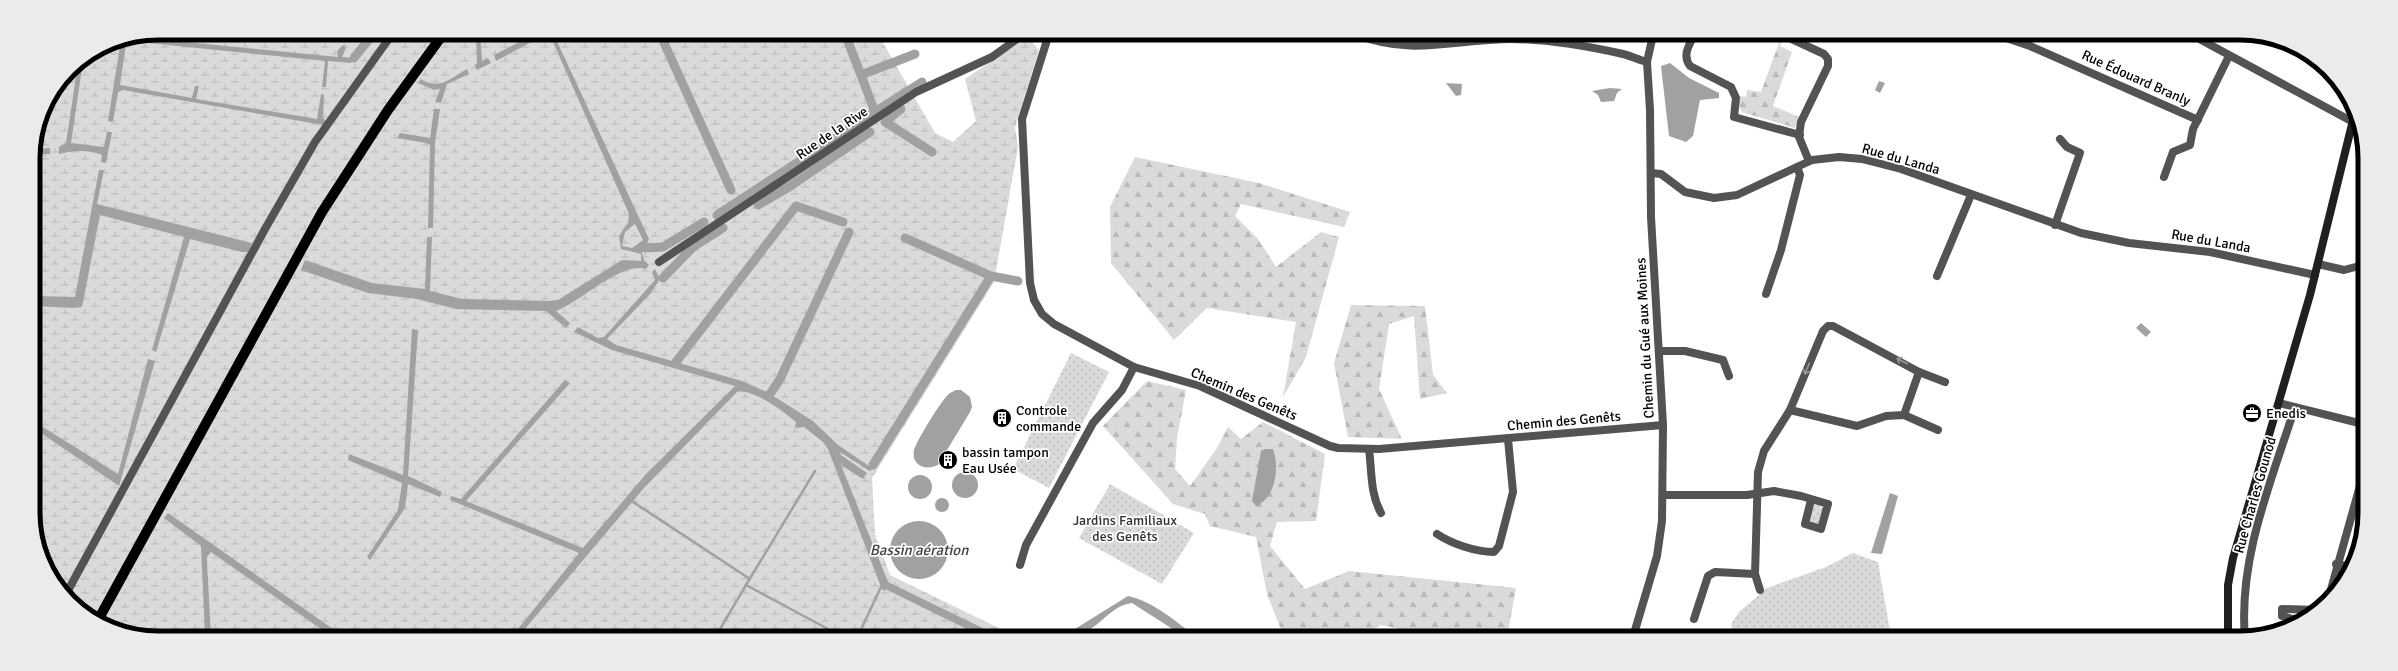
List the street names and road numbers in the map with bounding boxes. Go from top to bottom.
street label: Rue Édouard Branly [2079,46,2193,110]
street label: Rue de la Rive [793,103,871,163]
street label: Rue du Landa [1860,140,1942,178]
street label: Rue du Landa [2170,226,2252,256]
street label: Chemin du Gué aux Moines [1632,257,1658,419]
street label: Chemin des Genêts [1188,364,1300,424]
street label: Chemin des Genêts [1506,408,1622,434]
street label: Rue Charles Gounod [2230,435,2280,555]

